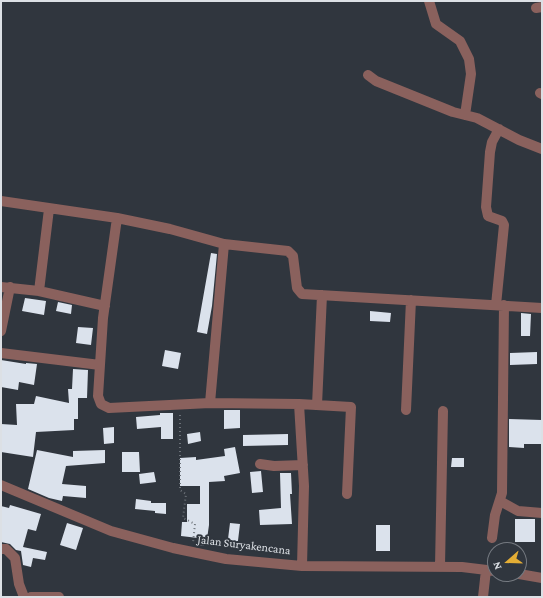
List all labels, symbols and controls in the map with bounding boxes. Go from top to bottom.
street label: Jalan Suryakencana [197,532,291,558]
north arrow [487,542,527,582]
text: N [490,560,504,571]

